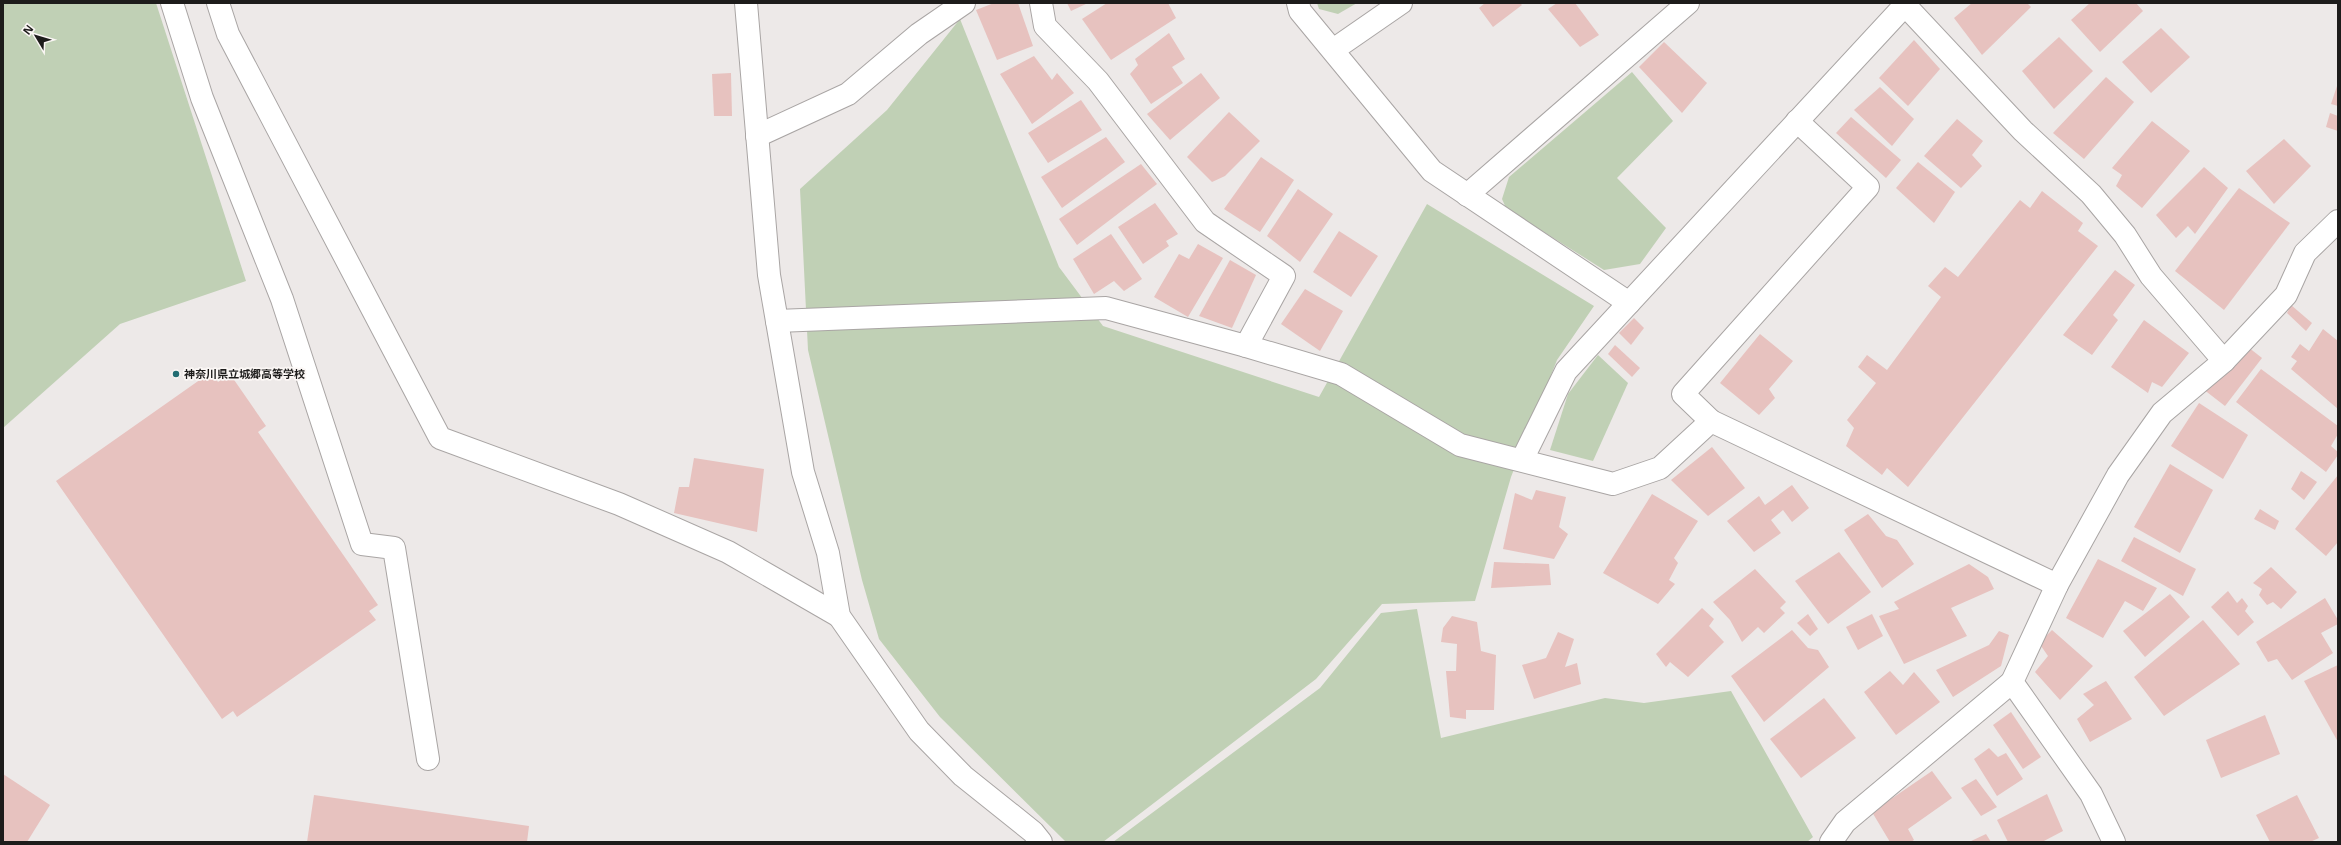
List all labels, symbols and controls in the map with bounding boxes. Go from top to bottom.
north arrow [16,16,56,56]
text: N [19,21,36,38]
place label: 神奈川県立城郷高等学校 [184,366,305,381]
marker: 神奈川県立城郷高等学校 [171,369,181,379]

